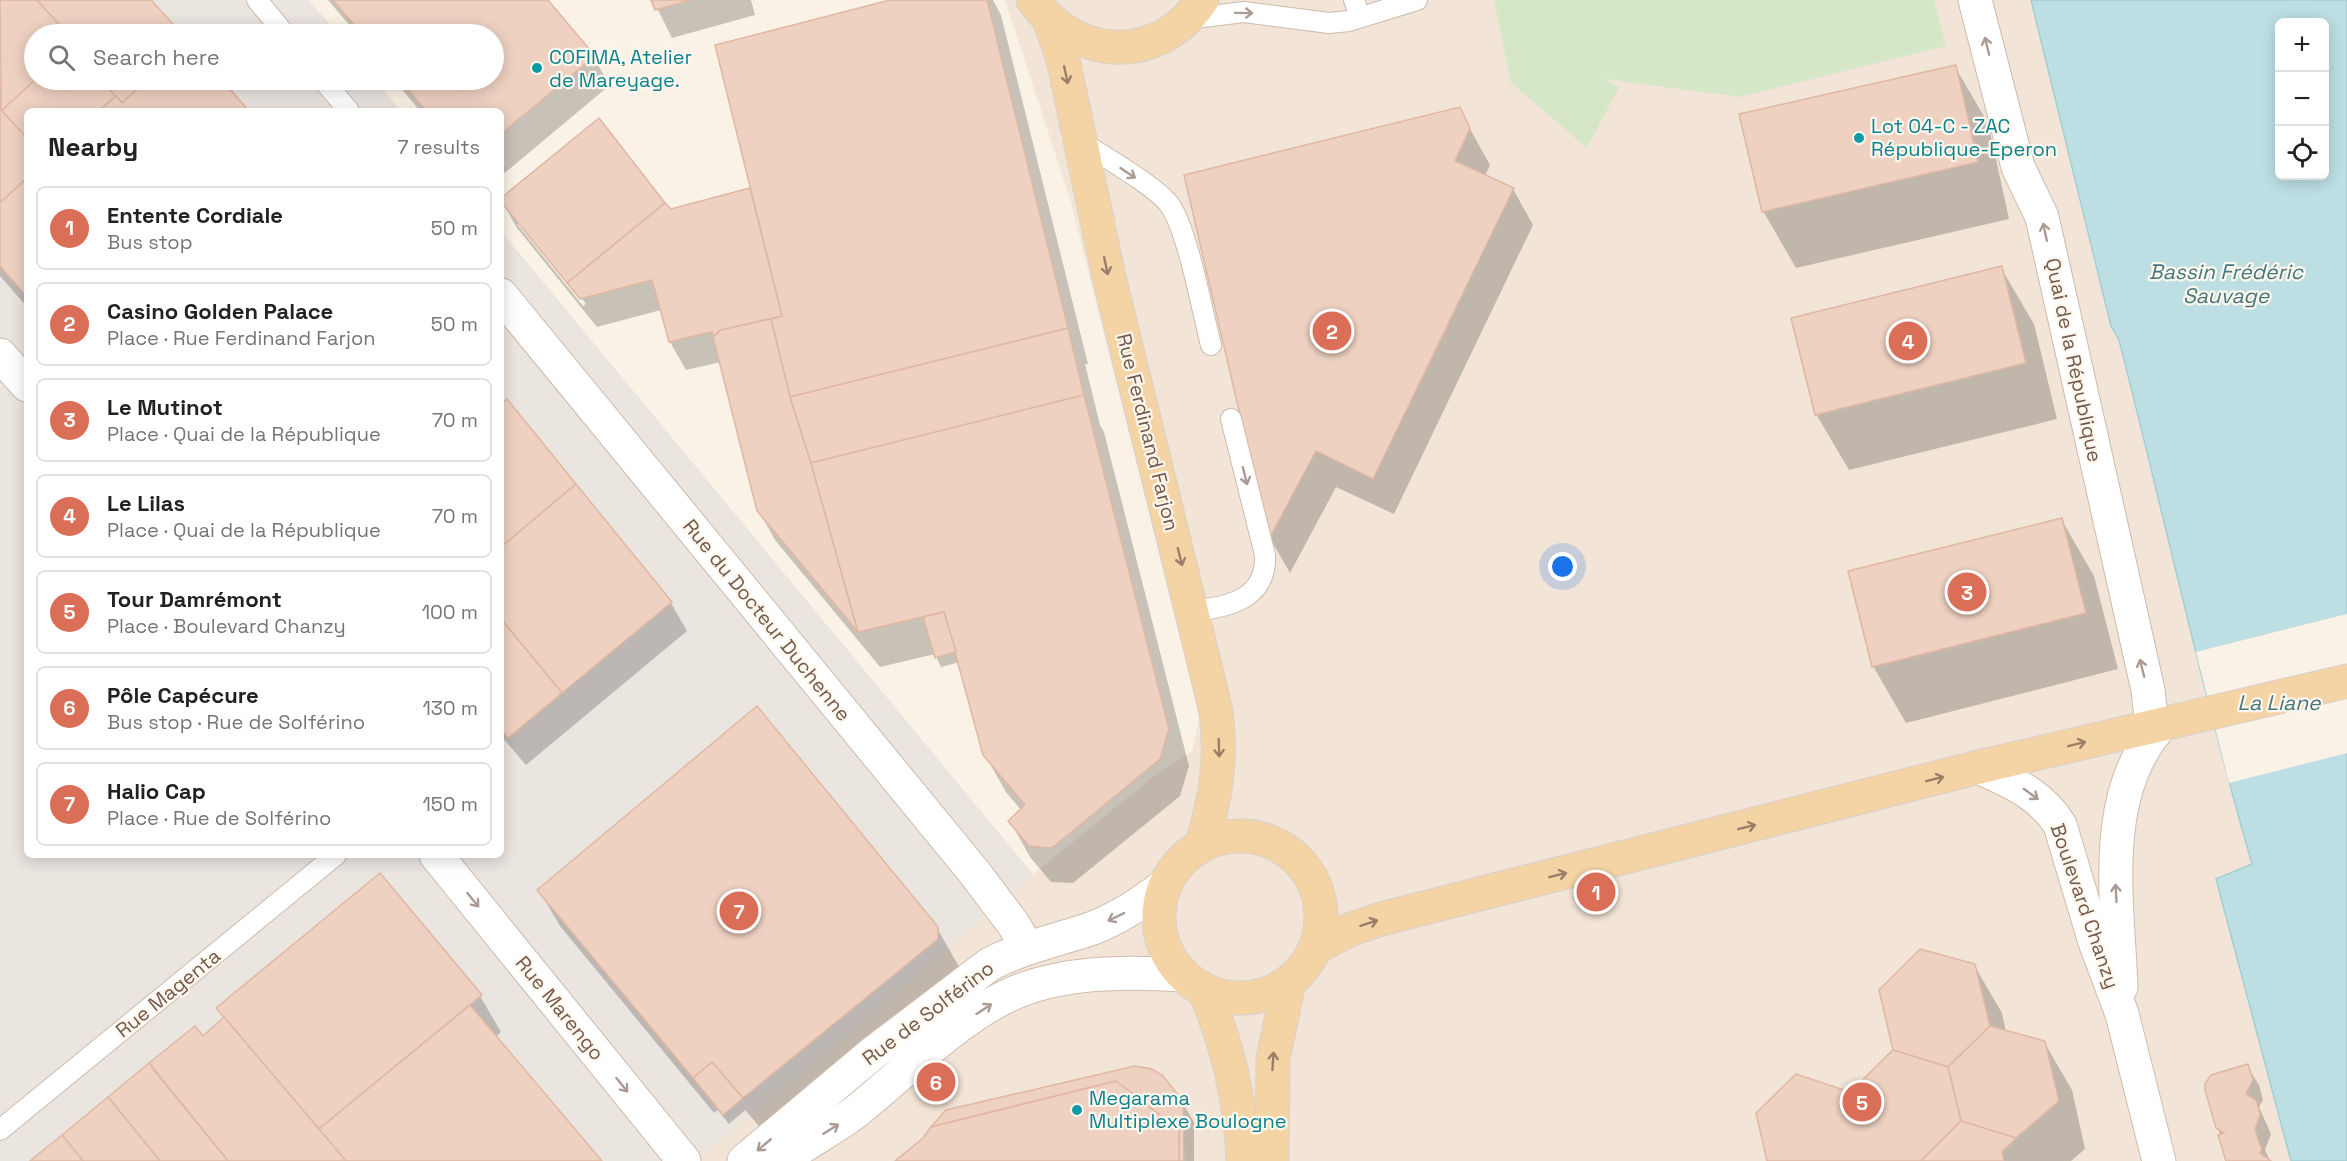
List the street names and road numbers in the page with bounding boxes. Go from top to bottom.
street label: Quai de la République [2040,256,2108,464]
street label: Rue Ferdinand Farjon [1111,331,1185,533]
street label: Rue du Docteur Duchenne [677,514,857,726]
street label: Boulevard Chanzy [2045,820,2125,992]
street label: Rue Magenta [110,943,226,1043]
street label: Rue Marengo [510,950,610,1066]
street label: Rue de Solférino [857,955,999,1071]

